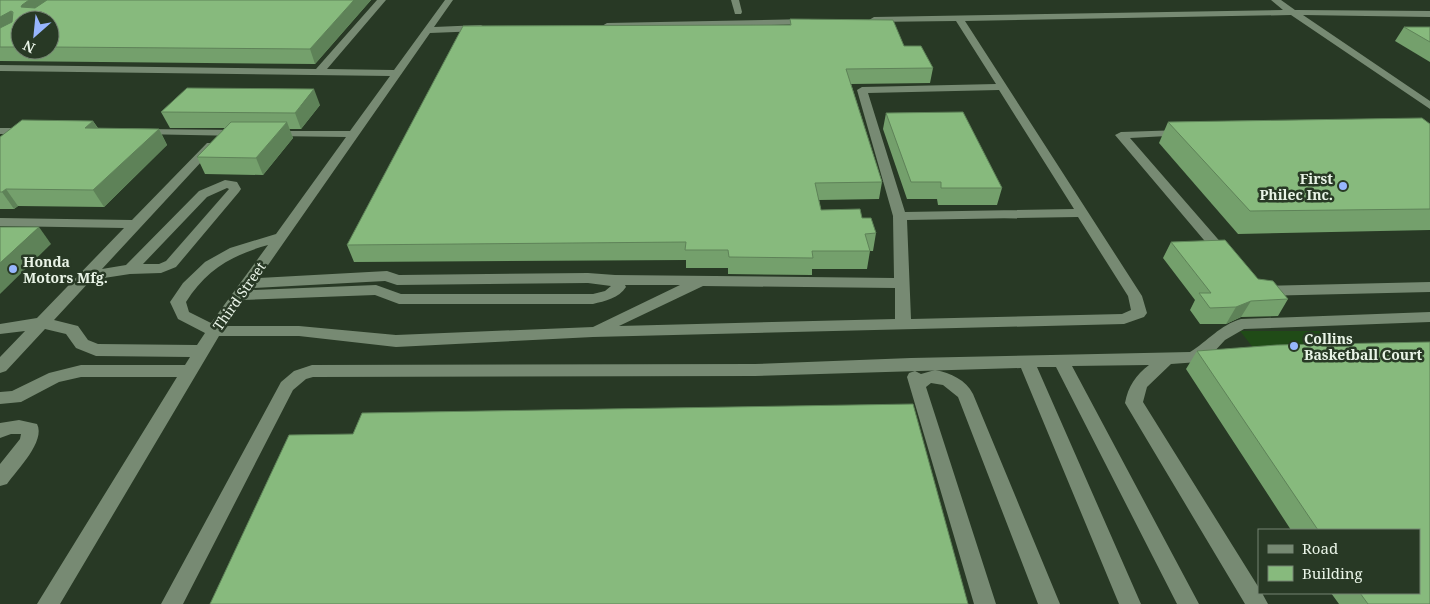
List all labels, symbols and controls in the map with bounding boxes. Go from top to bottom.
north arrow [10,10,60,60]
text: N [20,36,38,58]
place label: First Philec Inc. [1259,169,1333,204]
marker: First Philec Inc. [1337,180,1349,192]
place label: Honda Motors Mfg. [23,252,108,287]
street label: Third Street [208,258,270,334]
marker: Honda Motors Mfg. [7,263,19,275]
place label: Collins Basketball Court [1304,329,1422,364]
marker: Collins Basketball Court [1288,340,1300,352]
legend [1258,529,1420,594]
text: Road [1302,538,1338,558]
text: Building [1302,563,1363,583]

